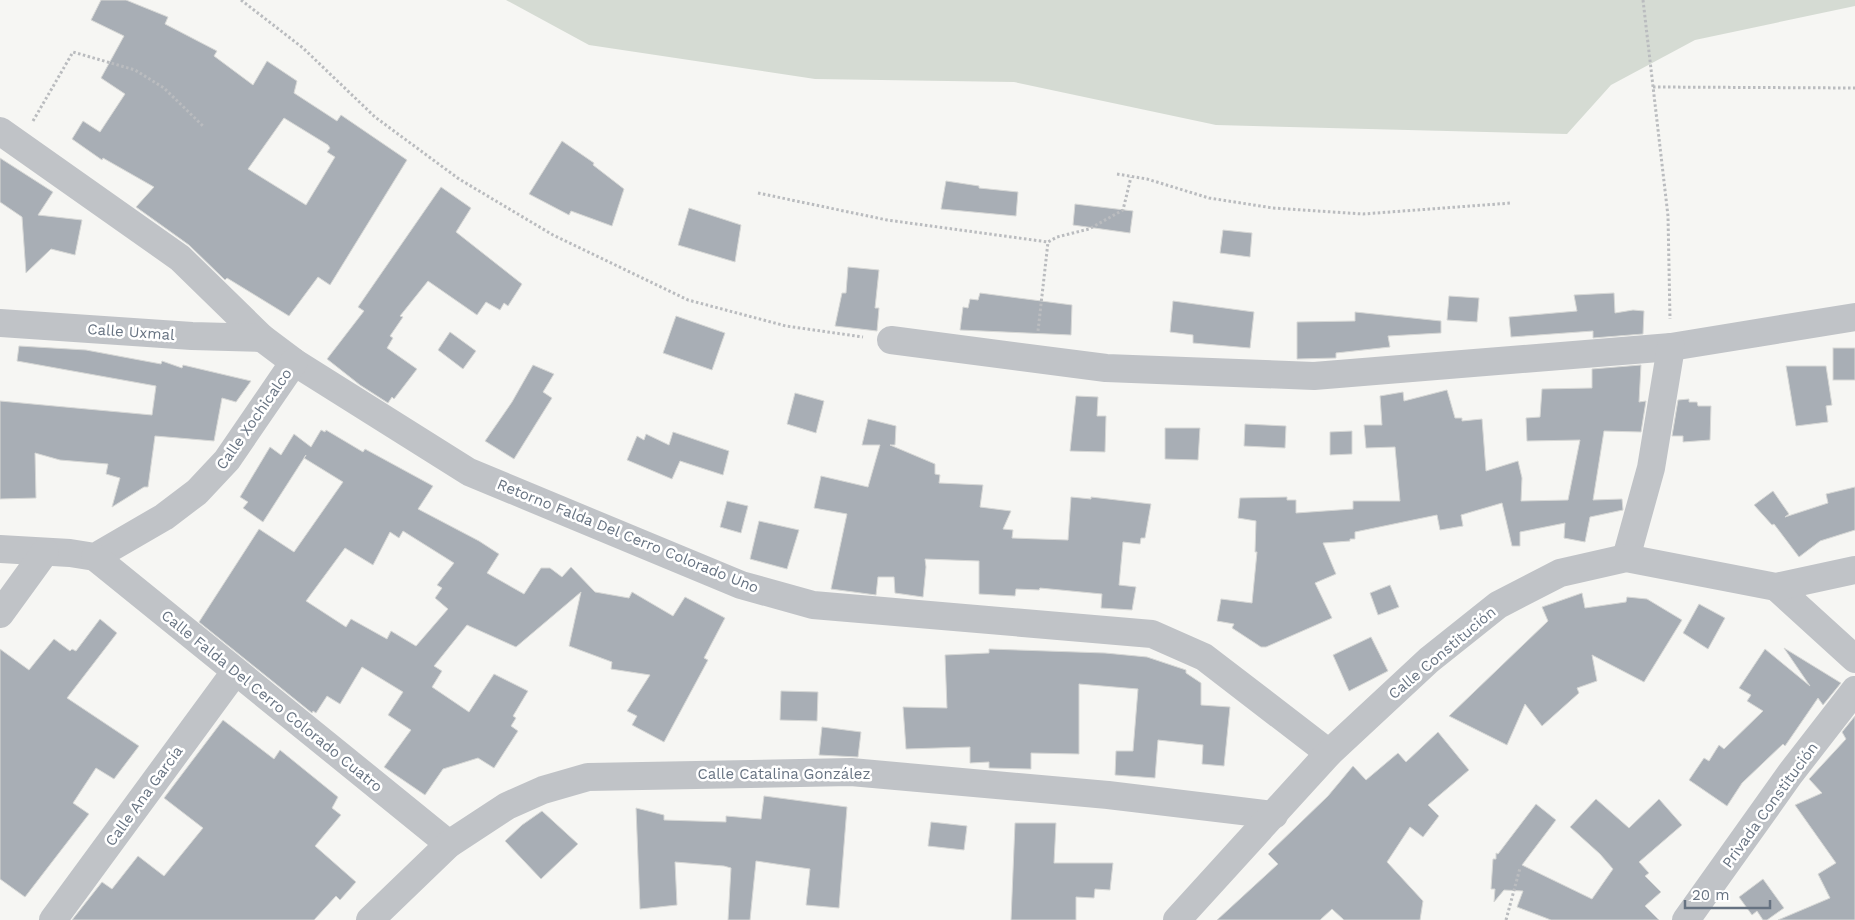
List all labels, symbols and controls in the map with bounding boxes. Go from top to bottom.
street label: Calle Uxmal [87,320,176,344]
street label: Calle Xochicalco [212,365,296,473]
street label: Retorno Falda Del Cerro Colorado Uno [495,475,761,597]
street label: Calle Constitución [1385,603,1499,703]
street label: Calle Falda Del Cerro Colorado Cuatro [158,606,386,796]
street label: Privada Constitución [1718,739,1822,871]
street label: Calle Ana García [102,742,187,850]
street label: Calle Catalina González [697,765,871,783]
scale bar [1685,878,1770,910]
text: 20 m [1692,886,1730,904]

